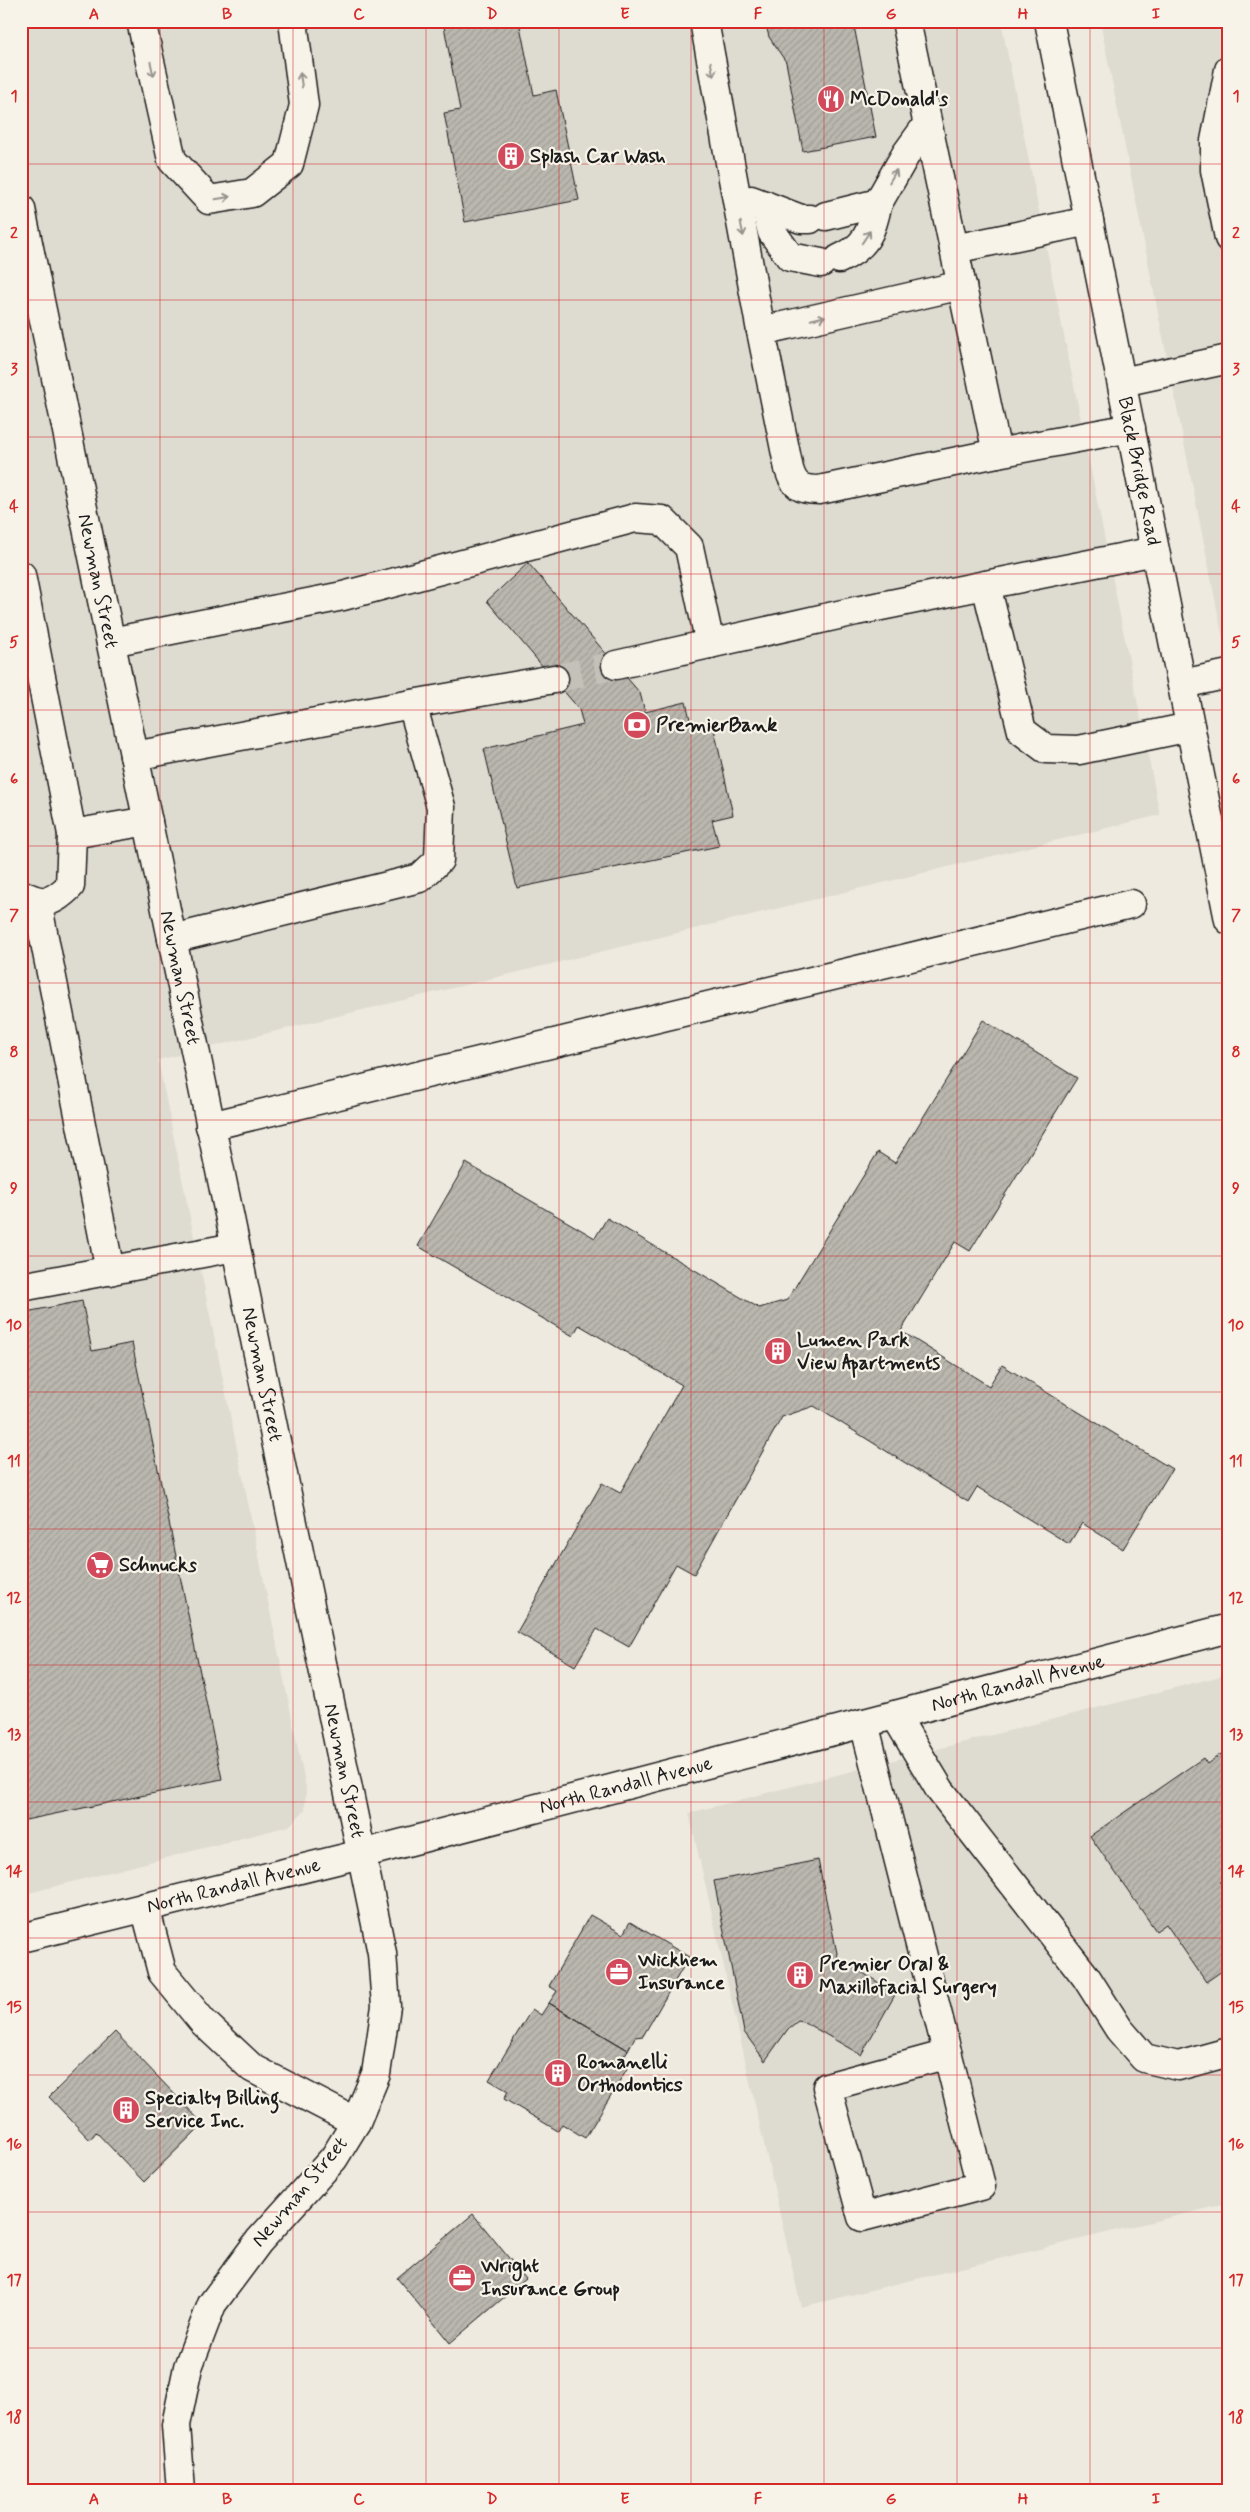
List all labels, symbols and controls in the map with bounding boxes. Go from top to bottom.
text: A [89,4,99,25]
text: B [222,4,232,25]
text: C [353,4,365,25]
text: D [486,4,498,25]
text: E [620,4,630,25]
text: F [754,4,763,25]
text: G [886,4,897,25]
text: H [1018,4,1029,25]
text: I [1152,4,1161,25]
one-way arrow [148,60,157,76]
one-way arrow [708,61,718,77]
one-way arrow [296,72,306,88]
restaurant icon: McDonald's [816,84,846,114]
text: 1 [10,86,18,107]
place label: McDonald's [850,86,948,113]
text: 1 [1232,86,1240,107]
building icon: Splash Car Wash [496,141,526,171]
place label: Splash Car Wash [530,143,666,170]
one-way arrow [889,169,899,184]
one-way arrow [215,192,231,202]
one-way arrow [738,221,748,237]
text: 2 [10,223,18,244]
text: 2 [1232,223,1240,244]
one-way arrow [861,230,872,244]
one-way arrow [810,313,826,322]
text: 3 [10,359,18,380]
text: 3 [1232,359,1240,380]
street label: Black Bridge Road [1111,394,1167,548]
text: 4 [9,496,19,517]
text: 4 [1231,496,1241,517]
street label: Newman Street [71,511,125,651]
text: 5 [9,632,19,653]
text: 5 [1231,632,1241,653]
bank icon: PremierBank [622,710,652,740]
place label: PremierBank [656,712,777,739]
text: 6 [10,769,18,790]
text: 6 [1232,769,1240,790]
text: 7 [9,905,19,926]
text: 7 [1231,905,1241,926]
street label: Newman Street [153,908,207,1047]
text: 8 [9,1042,19,1063]
text: 8 [1231,1042,1241,1063]
text: 9 [10,1178,18,1199]
text: 9 [1232,1178,1240,1199]
street label: Newman Street [235,1305,289,1444]
text: 10 [6,1315,22,1336]
text: 10 [1228,1315,1244,1336]
place label: Lumen Park View Apartments [797,1327,940,1378]
building icon: Lumen Park View Apartments [763,1336,793,1366]
text: 11 [7,1451,21,1472]
text: 11 [1229,1451,1243,1472]
supermarket icon: Schnucks [85,1550,115,1580]
place label: Schnucks [119,1552,197,1579]
text: 12 [6,1588,22,1609]
text: 12 [1228,1588,1244,1609]
street label: North Randall Avenue [928,1647,1108,1718]
street label: Newman Street [317,1701,371,1841]
text: 13 [7,1724,21,1745]
text: 13 [1229,1724,1243,1745]
street label: North Randall Avenue [536,1749,716,1821]
street label: North Randall Avenue [144,1851,323,1920]
text: 14 [6,1861,23,1882]
text: 14 [1228,1861,1245,1882]
place label: Wickhem Insurance [637,1947,725,1997]
place label: Premier Oral & Maxillofacial Surgery [819,1951,997,2001]
office icon: Wickhem Insurance [604,1957,634,1987]
building icon: Premier Oral & Maxillofacial Surgery [785,1960,815,1990]
text: 15 [6,1997,22,2018]
text: 15 [1228,1997,1244,2018]
place label: Romanelli Orthodontics [577,2049,683,2099]
building icon: Romanelli Orthodontics [543,2058,573,2088]
place label: Specialty Billing Service Inc. [145,2085,279,2135]
building icon: Specialty Billing Service Inc. [111,2095,141,2125]
street label: Newman Street [246,2131,354,2253]
text: 16 [6,2134,22,2155]
text: 16 [1228,2134,1244,2155]
place label: Wright Insurance Group [480,2253,620,2303]
office icon: Wright Insurance Group [447,2263,477,2293]
text: 17 [6,2270,22,2291]
text: 17 [1228,2270,1244,2291]
text: 18 [6,2407,22,2428]
text: 18 [1228,2407,1244,2428]
text: A [89,2489,99,2510]
text: B [222,2489,232,2510]
text: C [353,2489,365,2510]
text: D [486,2489,498,2510]
text: E [620,2489,630,2510]
text: F [754,2489,763,2510]
text: G [886,2489,897,2510]
text: H [1018,2489,1029,2510]
text: I [1152,2489,1161,2510]

